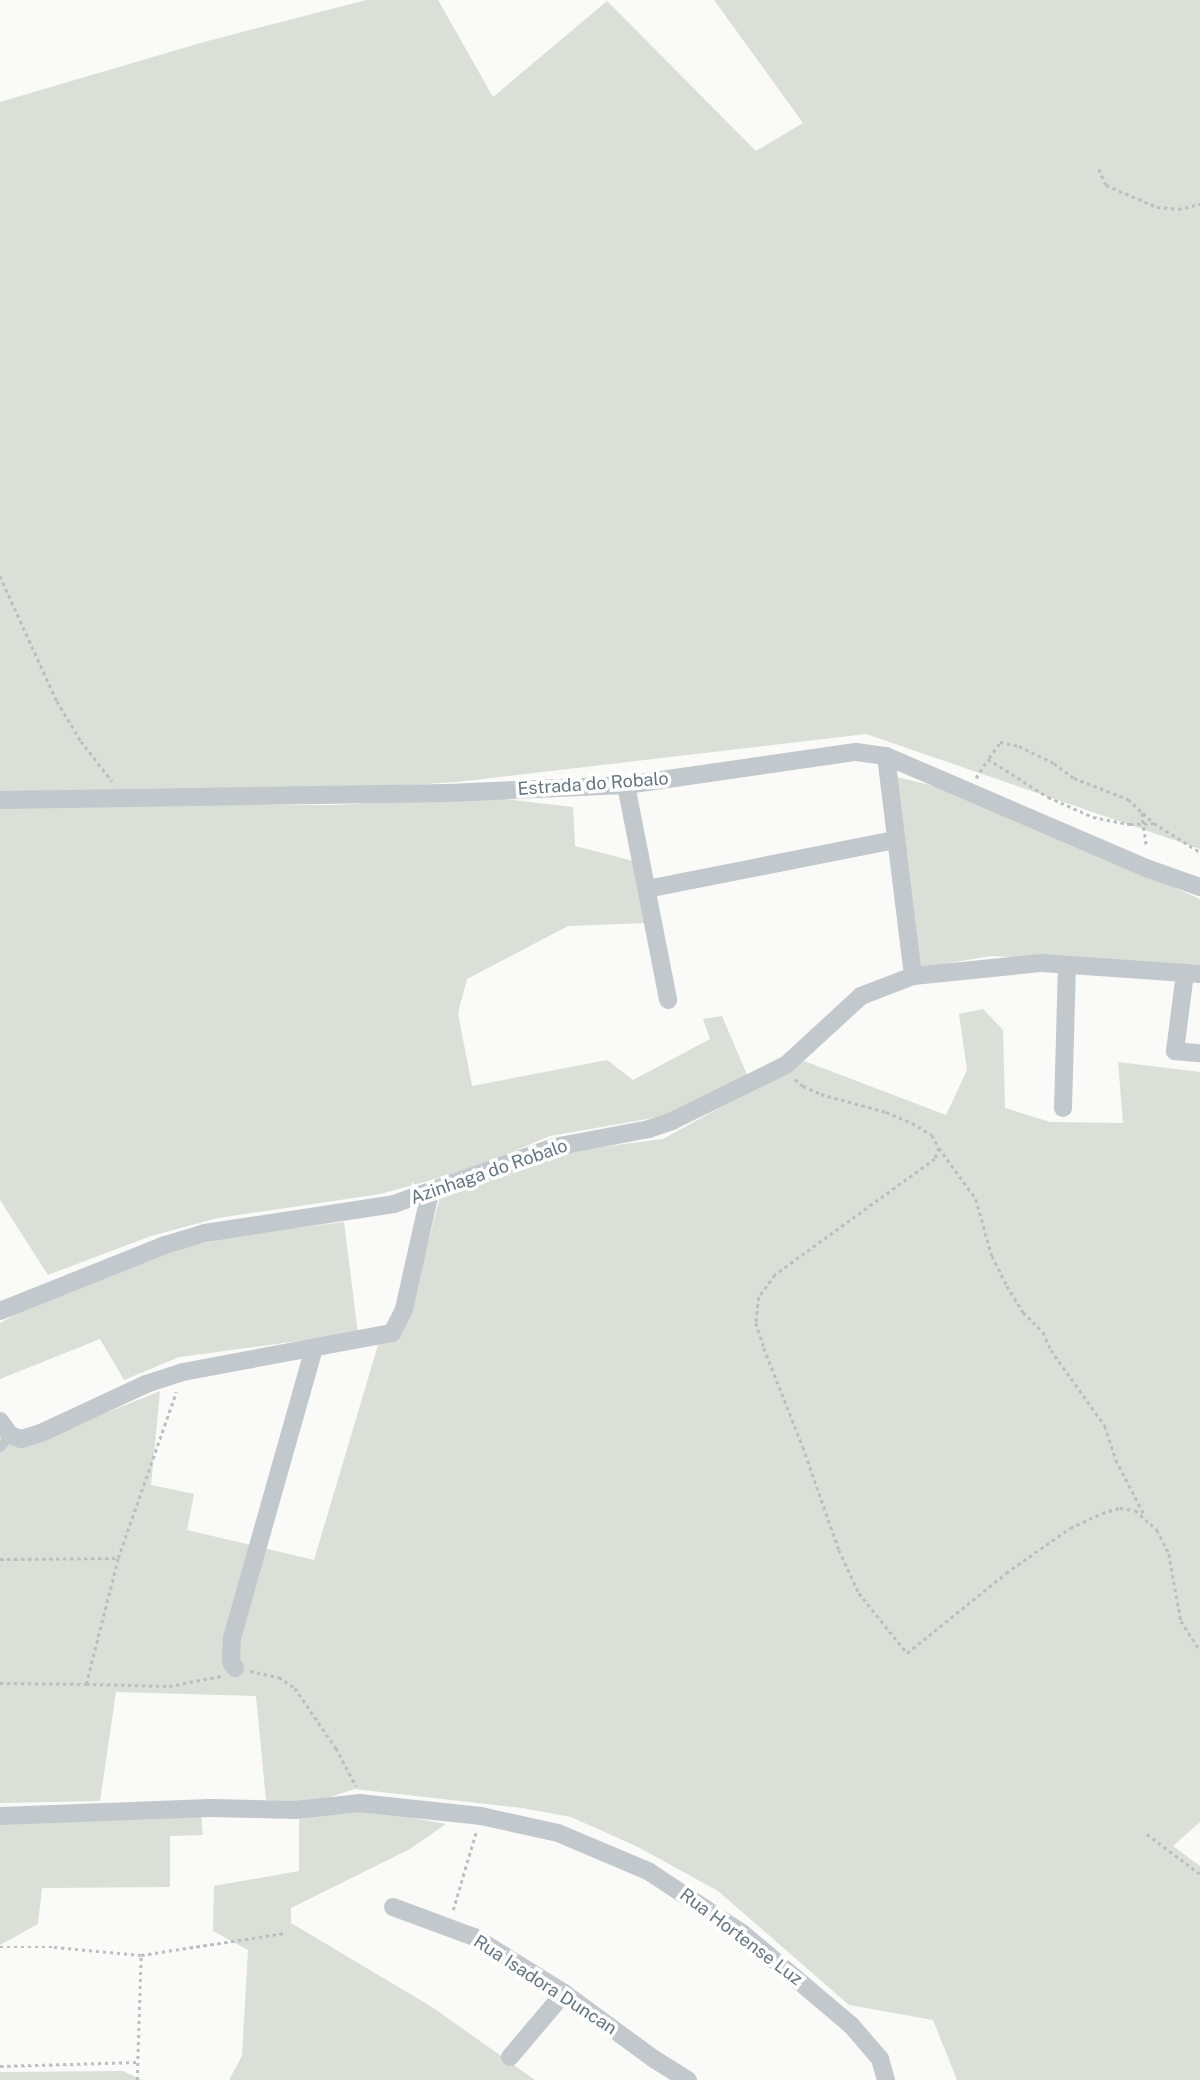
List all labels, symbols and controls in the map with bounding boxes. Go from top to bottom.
street label: Estrada do Robalo [517,768,669,800]
street label: Azinhaga do Robalo [407,1135,571,1209]
street label: Rua Hortense Luz [675,1884,807,1990]
street label: Rua Isadora Duncan [469,1931,621,2039]

